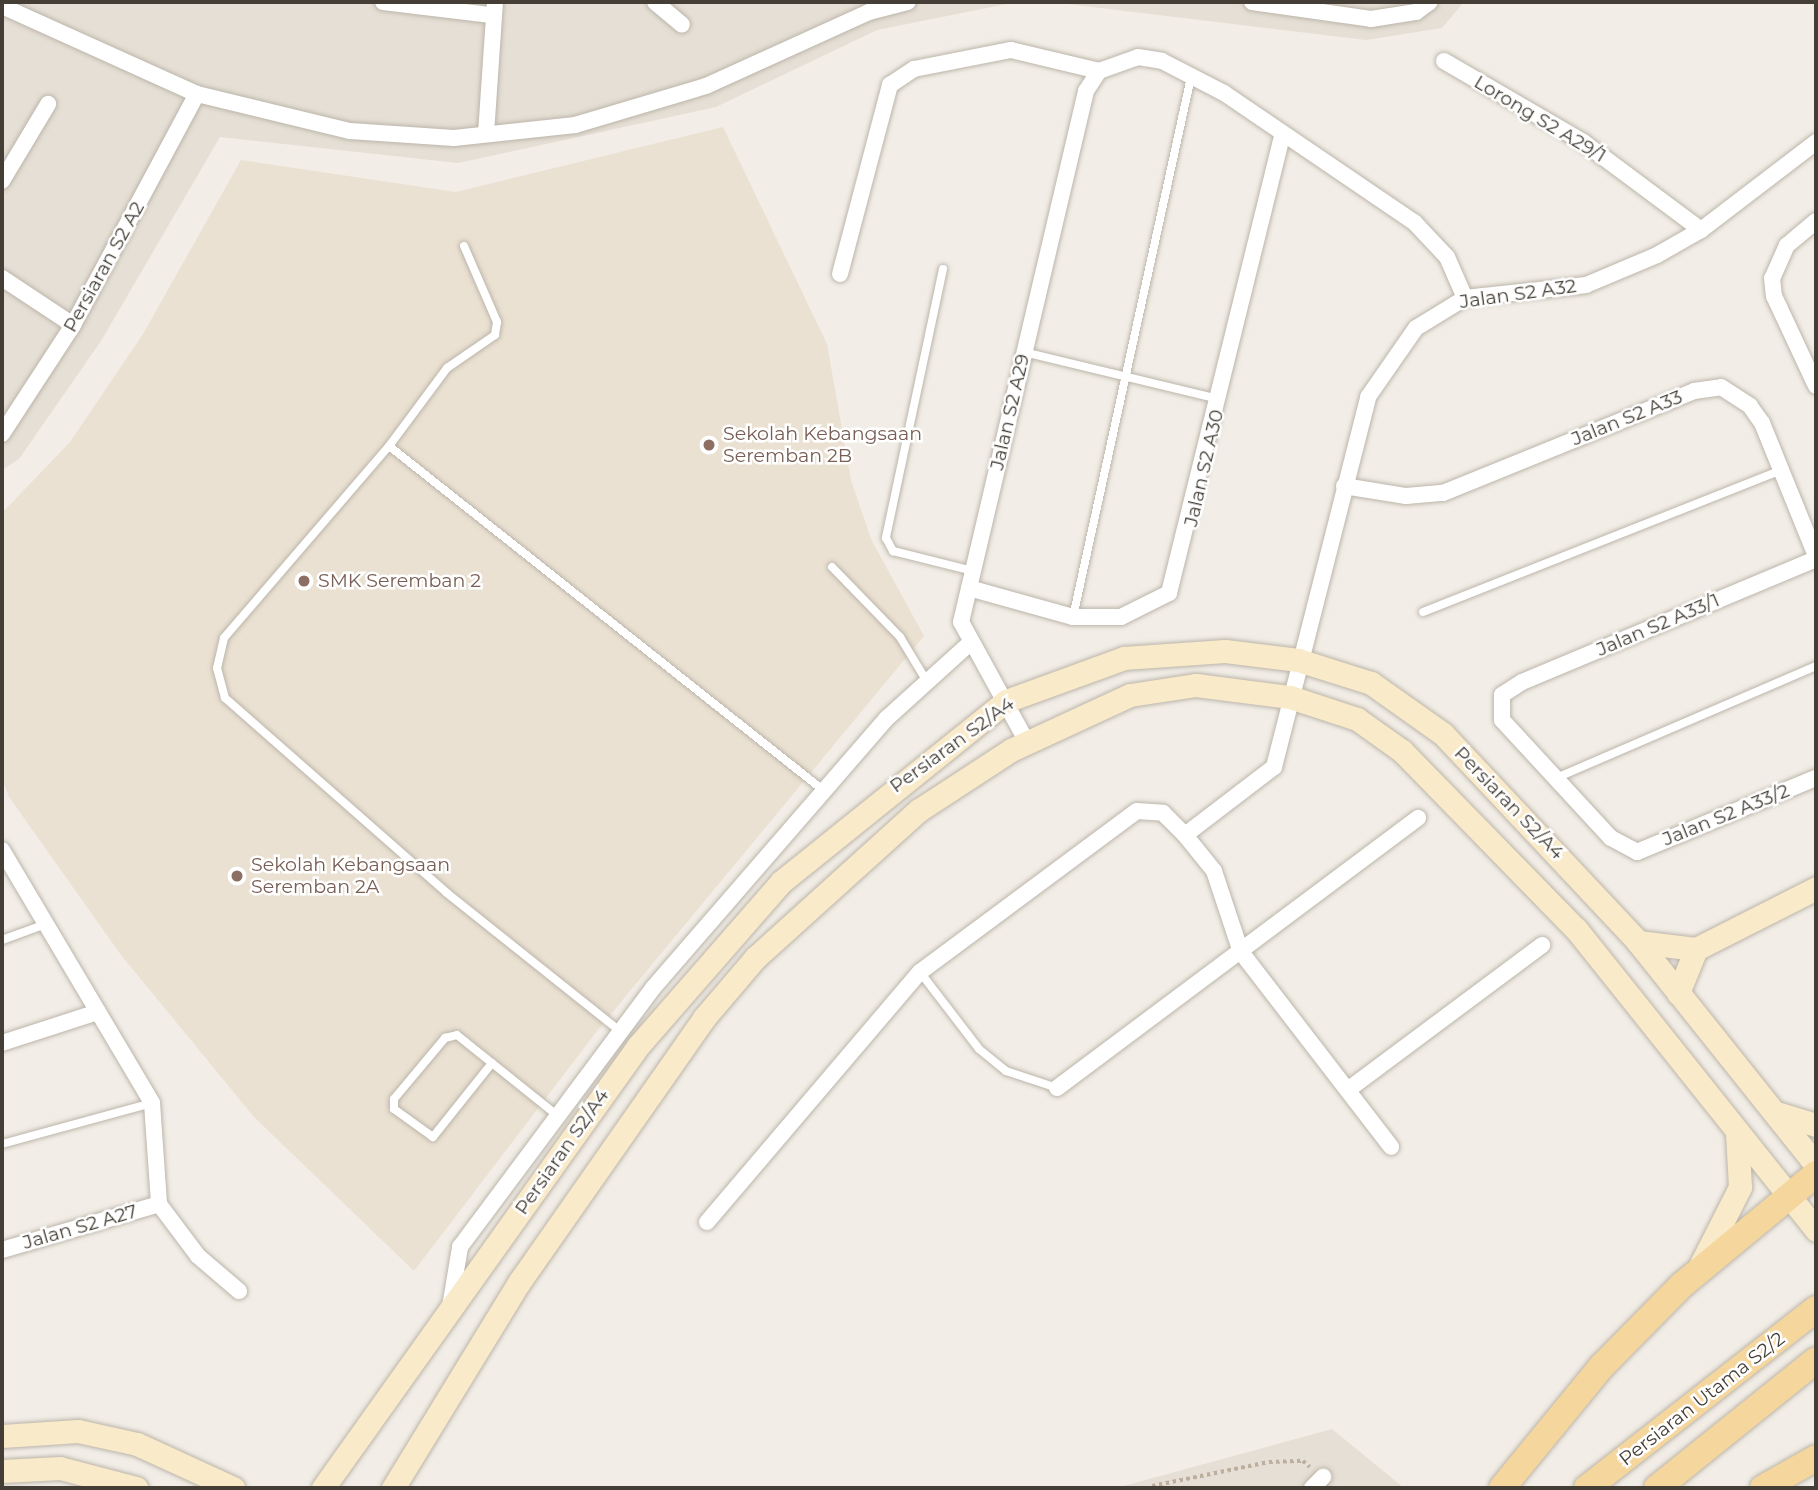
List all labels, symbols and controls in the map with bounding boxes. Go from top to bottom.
street label: Lorong S2 A29/1 [1470,71,1610,167]
street label: Persiaran S2 A2 [59,198,149,336]
street label: Jalan S2 A32 [1458,275,1578,313]
street label: Jalan S2 A29 [986,352,1034,472]
street label: Jalan S2 A33 [1568,385,1686,451]
street label: Jalan S2 A30 [1179,407,1229,529]
place label: Sekolah Kebangsaan Seremban 2B [723,423,922,467]
marker: Sekolah Kebangsaan Seremban 2B [701,437,717,453]
place label: SMK Seremban 2 [318,570,481,592]
marker: SMK Seremban 2 [296,573,312,589]
street label: Jalan S2 A33/1 [1593,589,1723,661]
street label: Persiaran S2/A4 [885,692,1019,798]
street label: Persiaran S2/A4 [1449,742,1569,864]
street label: Jalan S2 A33/2 [1659,779,1793,851]
place label: Sekolah Kebangsaan Seremban 2A [251,854,450,898]
marker: Sekolah Kebangsaan Seremban 2A [229,868,245,884]
street label: Persiaran S2/A4 [510,1085,614,1219]
street label: Jalan S2 A27 [20,1200,140,1254]
street label: Persiaran Utama S2/2 [1615,1327,1789,1471]

